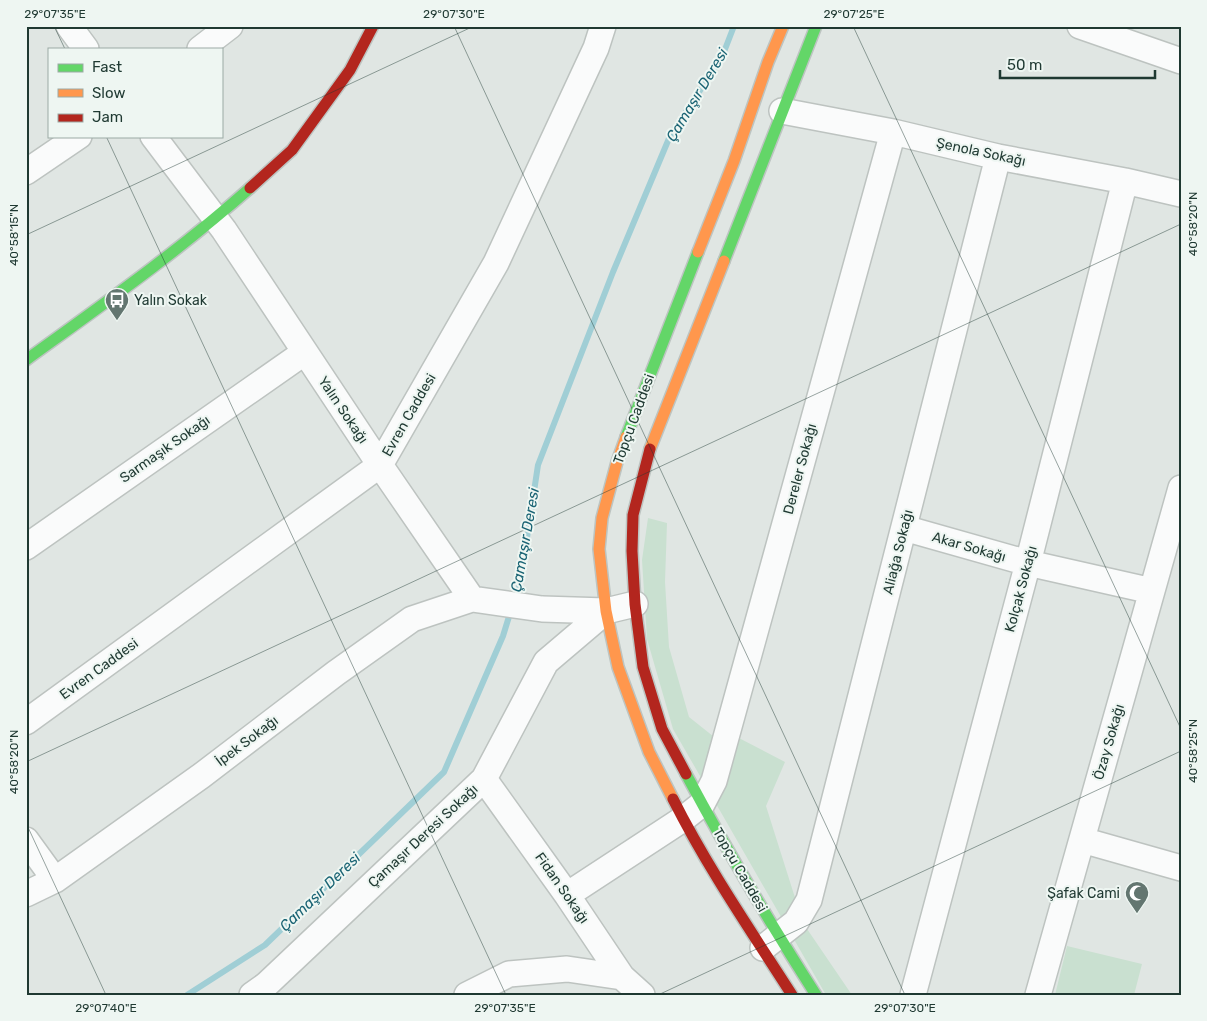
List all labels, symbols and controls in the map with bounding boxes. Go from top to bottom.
text: 29°07'35"E [24,7,86,21]
text: 29°07'30"E [423,7,485,21]
text: 29°07'25"E [823,7,885,21]
water label: Çamaşır Deresi [662,45,732,145]
legend [48,48,222,138]
scale bar [1000,48,1154,80]
text: 50 m [1007,56,1042,74]
text: Fast [92,58,122,76]
text: Slow [92,84,125,102]
text: Jam [92,108,123,126]
street label: Şenola Sokağı [935,134,1027,170]
text: 40°58'20"N [1186,192,1200,256]
text: 40°58'15"N [7,204,21,266]
bus stop icon: Yalın Sokak [104,287,130,321]
place label: Yalın Sokak [134,292,208,309]
street label: Evren Caddesi [378,370,440,460]
street label: Topçu Caddesi [610,372,658,466]
street label: Yalın Sokağı [314,373,372,447]
street label: Sarmaşık Sokağı [117,412,213,486]
street label: Dereler Sokağı [780,422,820,516]
water label: Çamaşır Deresi [507,486,543,593]
street label: Aliağa Sokağı [879,508,917,596]
street label: Akar Sokağı [930,528,1008,566]
street label: Kolçak Sokağı [1001,544,1041,634]
street label: Evren Caddesi [56,635,142,703]
street label: Özay Sokağı [1090,702,1128,782]
street label: İpek Sokağı [212,712,282,770]
text: 40°58'25"N [1186,719,1200,783]
text: 40°58'20"N [7,730,21,794]
street label: Çamaşır Deresi Sokağı [365,781,481,891]
street label: Topçu Caddesi [709,825,771,915]
water label: Çamaşır Deresi [276,849,364,935]
street label: Fidan Sokağı [531,849,593,927]
mosque icon: Şafak Cami [1124,880,1150,914]
place label: Şafak Cami [1047,885,1120,902]
text: 29°07'40"E [75,1001,137,1015]
text: 29°07'35"E [474,1001,536,1015]
text: 29°07'30"E [874,1001,936,1015]

